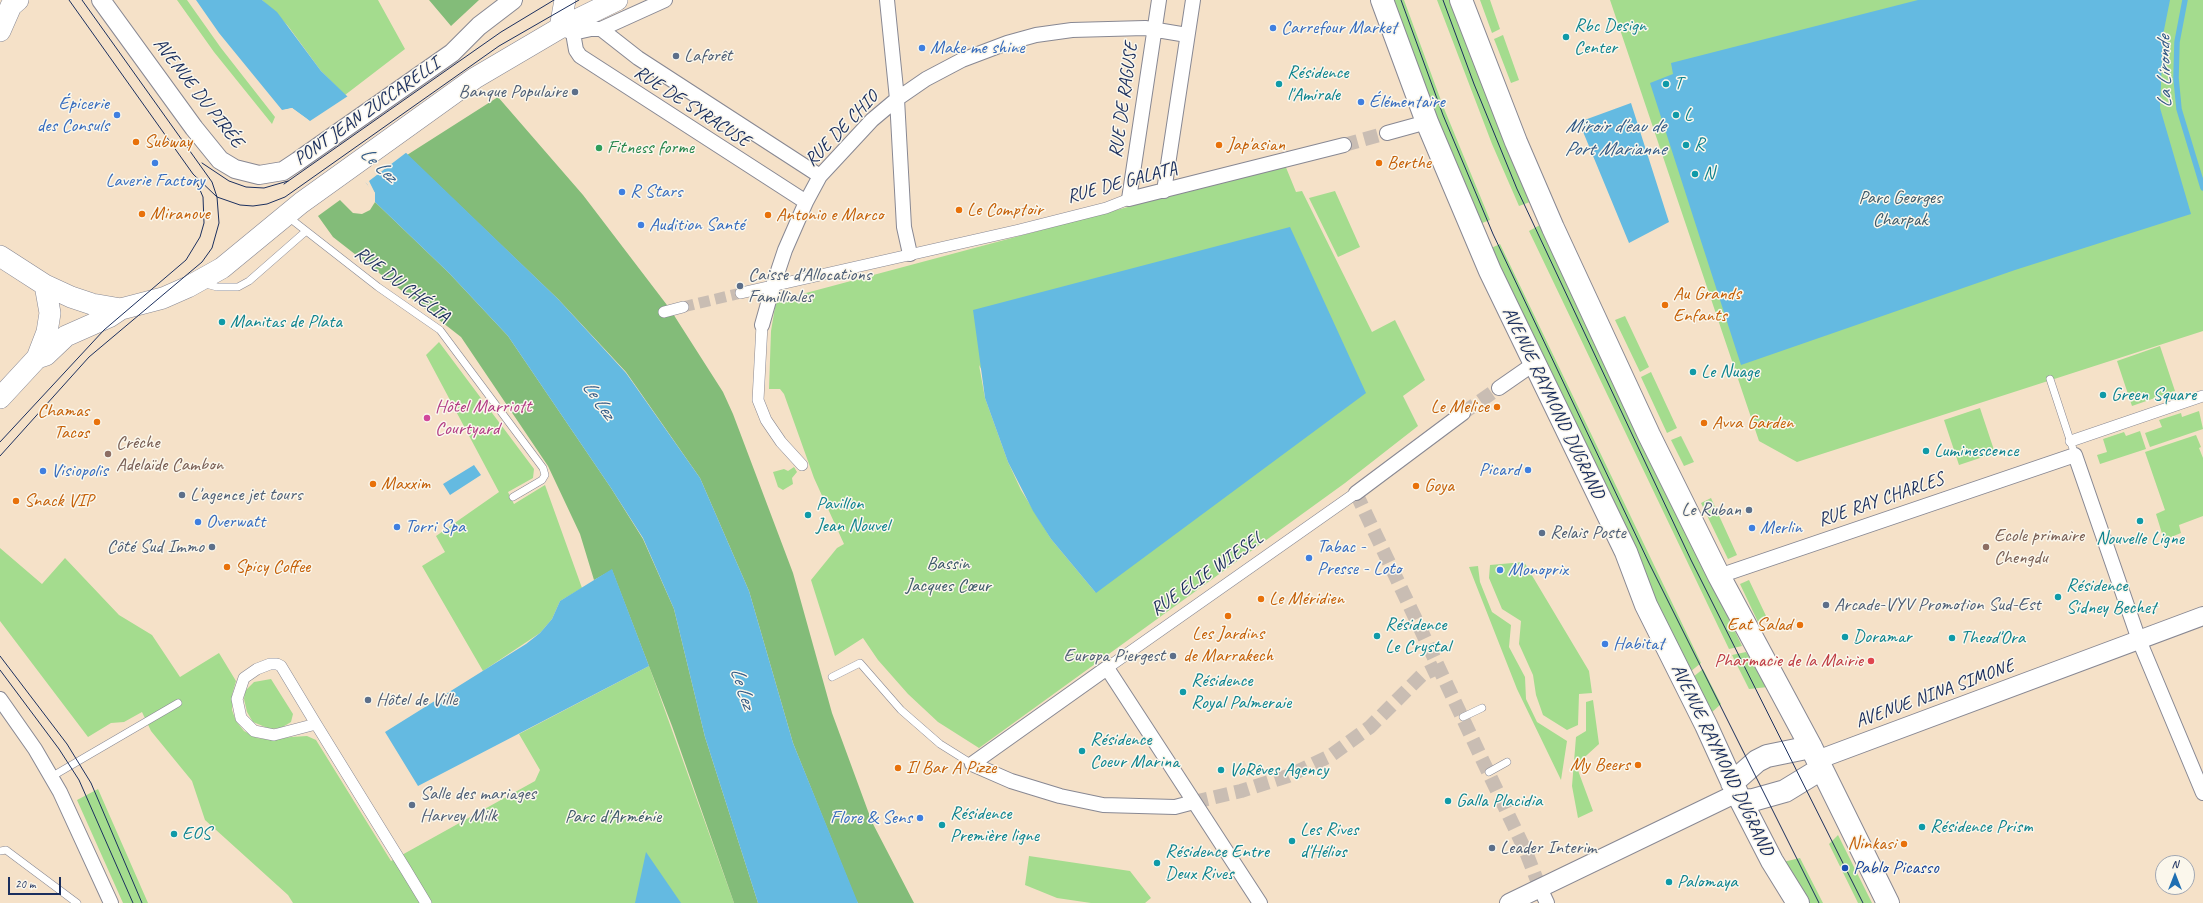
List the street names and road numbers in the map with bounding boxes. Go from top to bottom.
street label: AVENUE DU PIRÉE [148,33,248,153]
street label: RUE DE RAGUSE [1105,41,1143,159]
street label: PONT JEAN ZUCCARELLI [290,53,444,171]
street label: RUE DE SYRACUSE [630,61,754,153]
street label: RUE DE CHIO [800,86,884,172]
street label: RUE DE GALATA [1064,157,1180,209]
street label: RUE DU CHÉLIA [350,242,454,328]
street label: AVENUE RAYMOND DUGRAND [1497,303,1609,503]
street label: RUE RAY CHARLES [1815,468,1947,532]
street label: RUE ELIE WIESEL [1146,527,1268,621]
street label: AVENUE NINA SIMONE [1853,655,2017,733]
street label: AVENUE RAYMOND DUGRAND [1666,660,1778,860]

